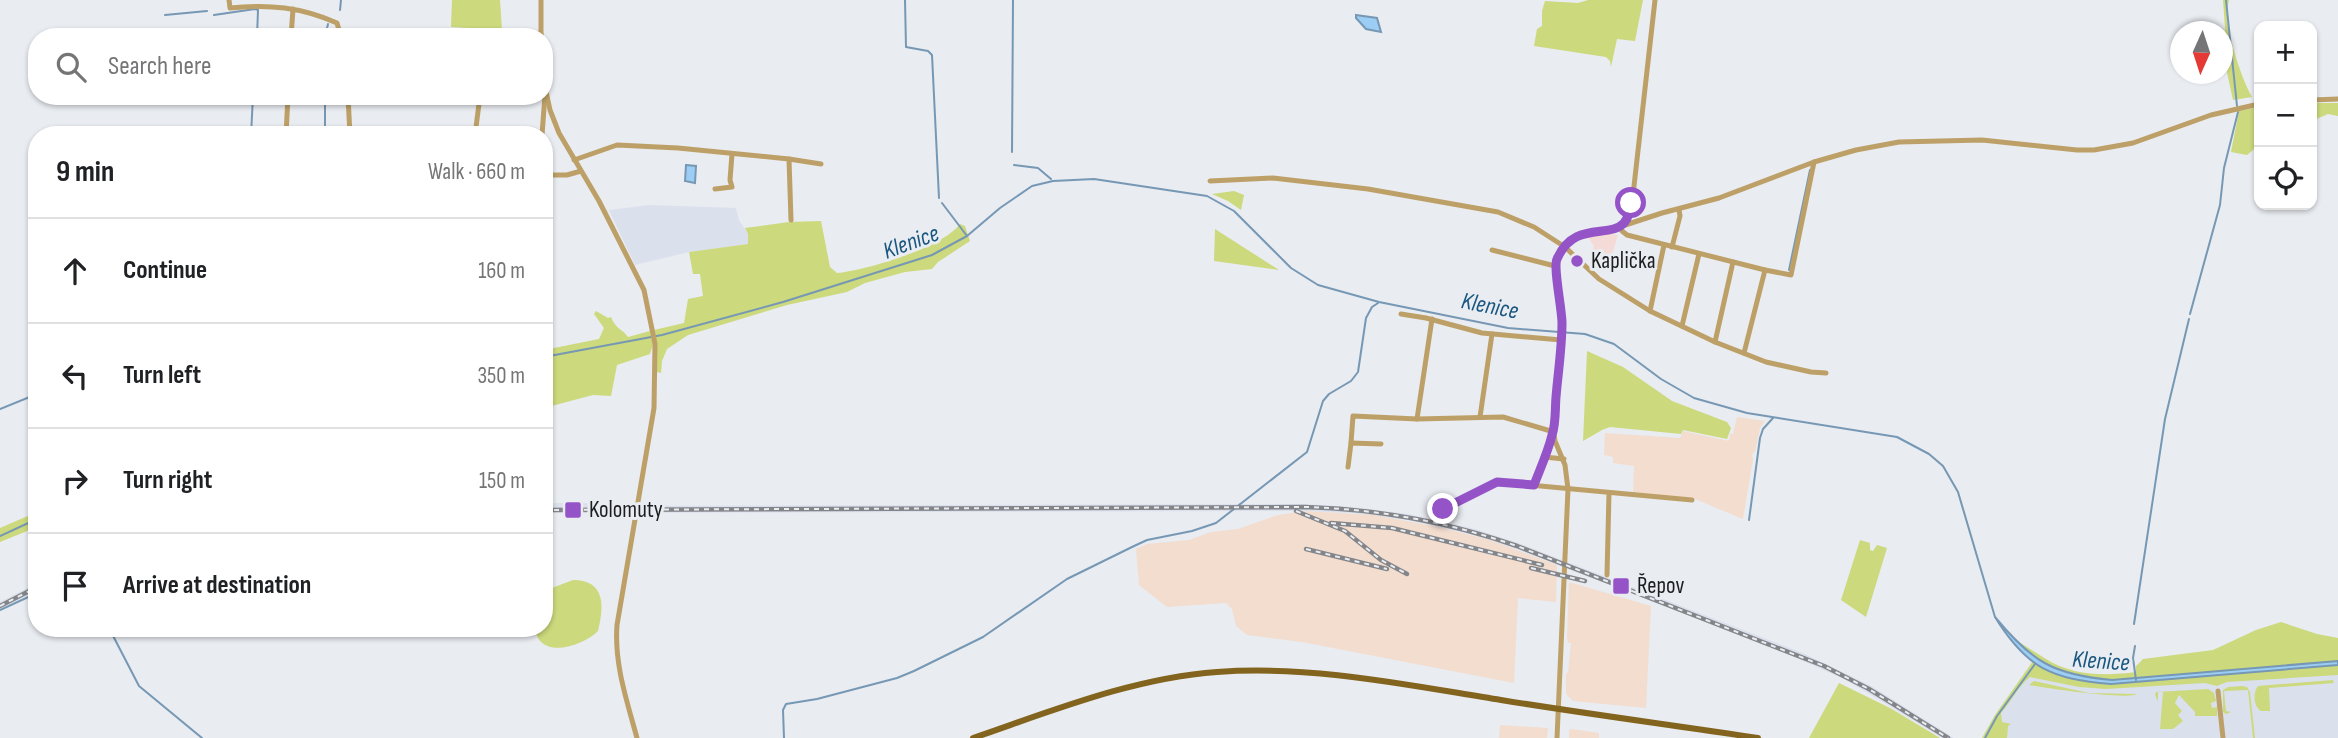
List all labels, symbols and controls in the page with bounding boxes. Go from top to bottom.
north arrow [2170,21,2233,84]
map controls [2254,21,2317,210]
button: + [2254,21,2317,84]
search box [28,28,553,105]
icon: search [52,48,90,86]
text: Search here [108,51,211,82]
button: − [2254,84,2317,147]
button: locate [2254,147,2317,210]
text: 9 min [56,154,114,190]
text: Walk · 660 m [428,158,525,186]
route start [1615,187,1646,218]
water label: Klenice [879,219,943,265]
place label: Kaplička [1591,247,1656,275]
icon: ahead [56,252,94,290]
marker: Kaplička [1569,253,1585,269]
text: Continue [123,255,207,286]
text: 160 m [478,257,525,285]
water label: Klenice [1459,286,1521,326]
icon: left [56,357,94,395]
text: Turn left [123,360,201,391]
text: 350 m [477,362,525,390]
icon: right [56,462,94,500]
text: Turn right [123,465,212,496]
text: 150 m [479,467,525,495]
route end [1427,493,1458,524]
place label: Kolomuty [589,496,663,524]
marker: Kolomuty [563,500,583,520]
icon: arrive [56,567,94,605]
text: Arrive at destination [123,570,311,601]
place label: Řepov [1637,572,1684,600]
marker: Řepov [1611,576,1631,596]
water label: Klenice [2071,645,2131,677]

